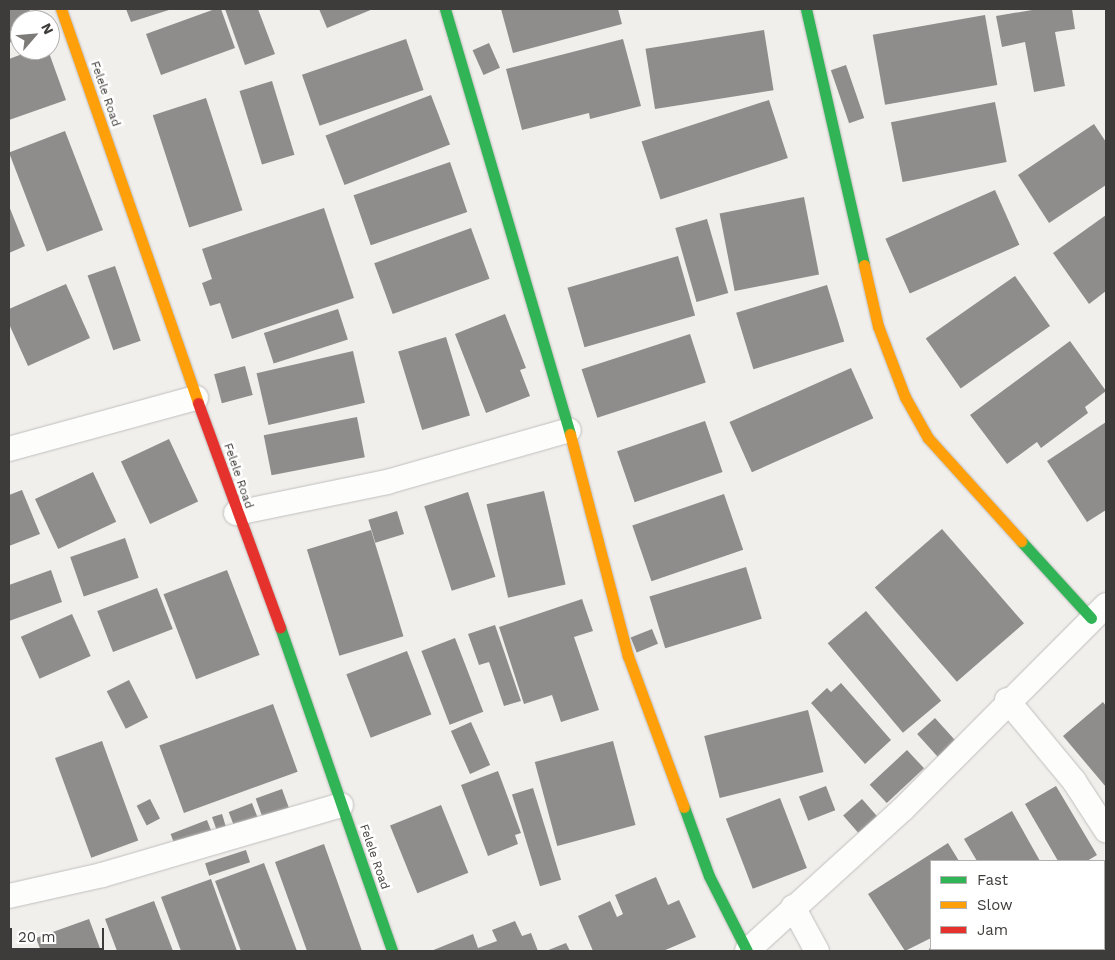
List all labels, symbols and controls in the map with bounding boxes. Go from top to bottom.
north arrow [10,10,60,60]
text: N [38,20,57,37]
street label: Felele Road [87,59,123,129]
street label: Felele Road [220,441,256,511]
street label: Felele Road [356,822,392,892]
legend [930,860,1105,950]
text: Fast [977,871,1008,889]
text: Slow [977,896,1013,914]
scale bar [12,918,106,950]
text: Jam [977,921,1008,939]
text: 20 m [18,928,56,946]

